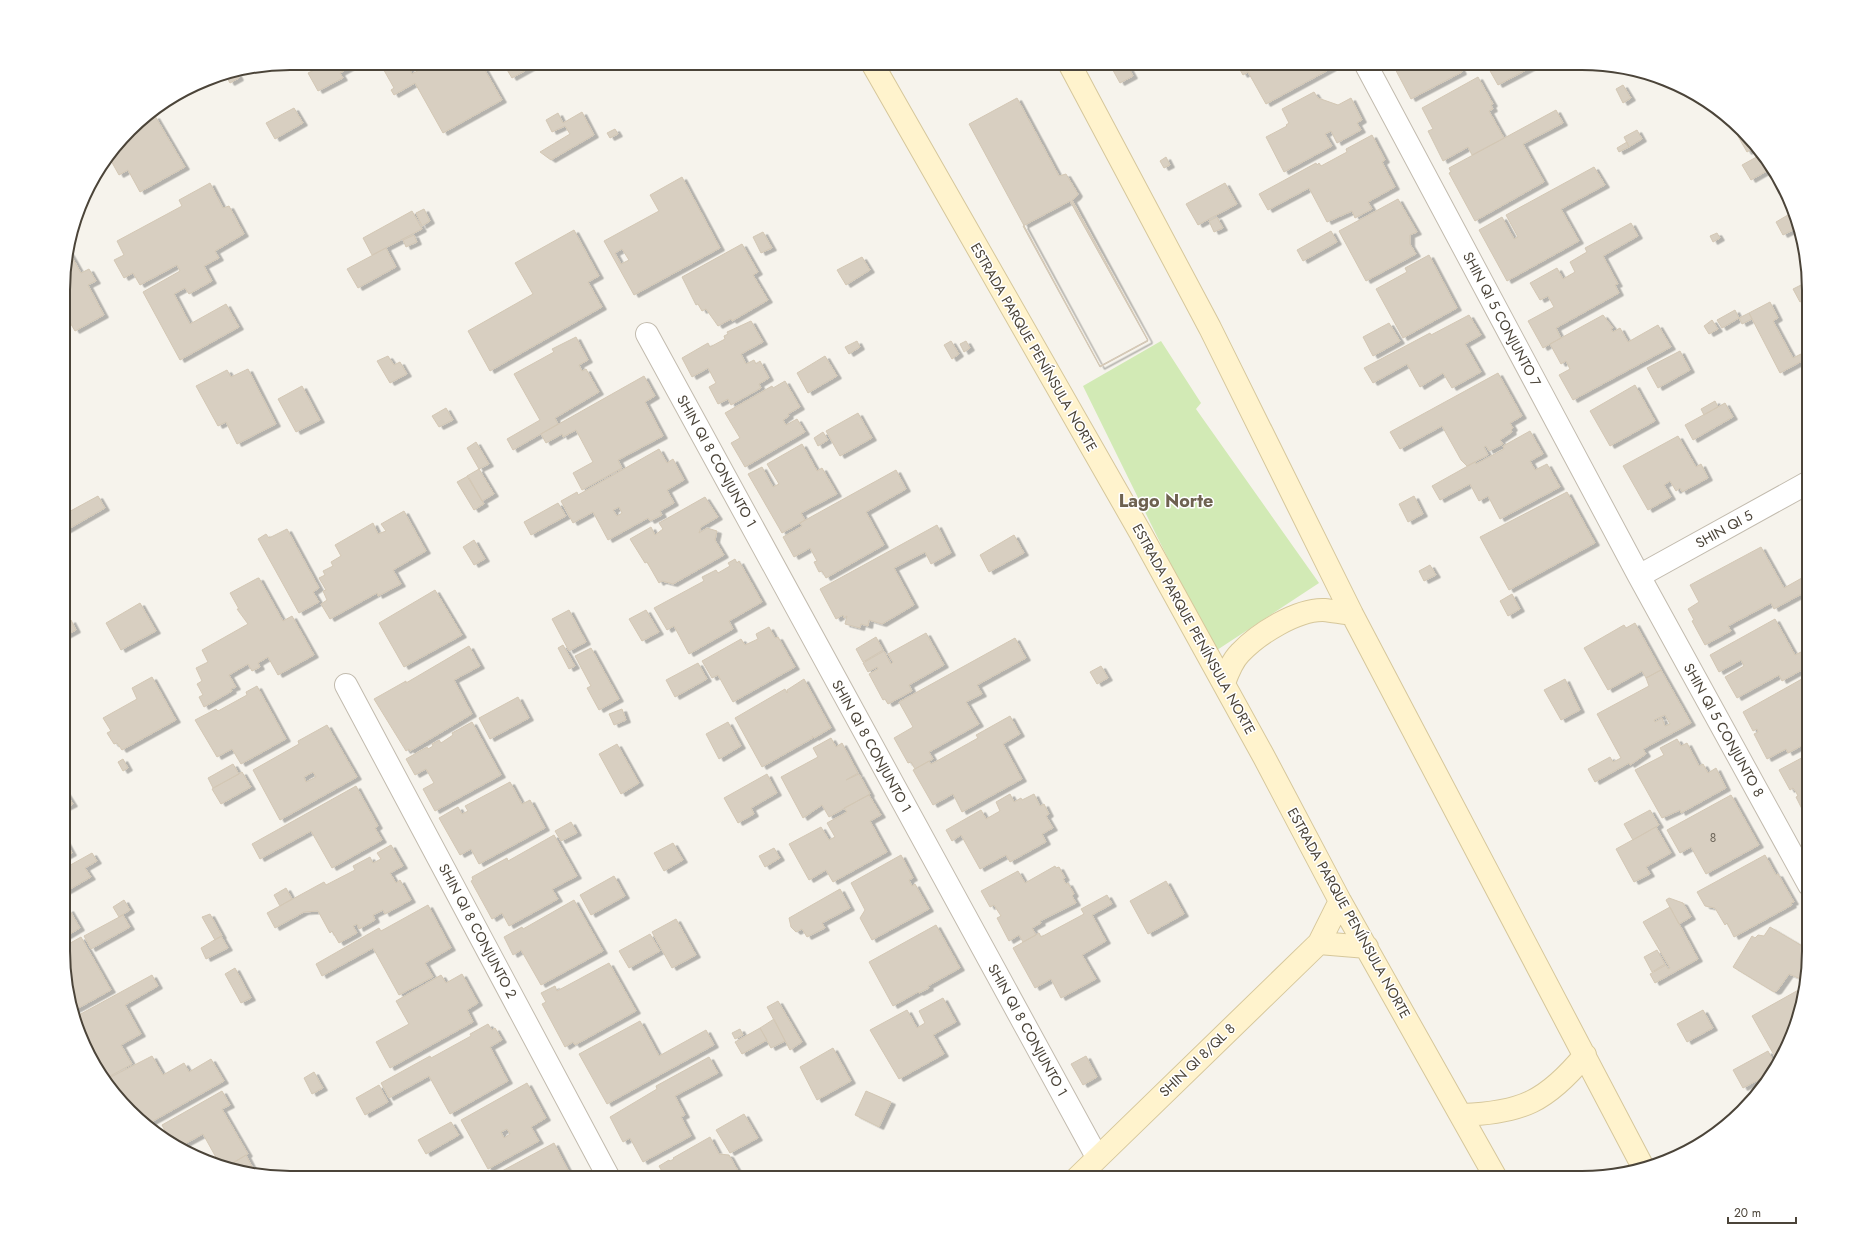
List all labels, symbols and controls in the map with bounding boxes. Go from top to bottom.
street label: ESTRADA PARQUE PENÍNSULA NORTE [966,239,1102,455]
street label: SHIN QI 5 CONJUNTO 7 [1458,248,1546,390]
street label: SHIN QI 8 CONJUNTO 1 [672,391,762,531]
district label: Lago Norte [1119,488,1213,514]
street label: SHIN QI 5 [1692,505,1756,553]
street label: ESTRADA PARQUE PENÍNSULA NORTE [1128,520,1260,738]
street label: SHIN QI 5 CONJUNTO 8 [1679,659,1769,801]
street label: SHIN QI 8 CONJUNTO 1 [827,676,917,816]
street label: ESTRADA PARQUE PENÍNSULA NORTE [1283,804,1415,1022]
house number: 8 [1710,829,1716,847]
street label: SHIN QI 8 CONJUNTO 2 [434,860,522,1002]
street label: SHIN QI 8 CONJUNTO 1 [983,960,1073,1100]
street label: SHIN QI 8/QL 8 [1155,1019,1239,1101]
scale bar [1728,1199,1796,1225]
text: 20 m [1734,1204,1761,1222]

